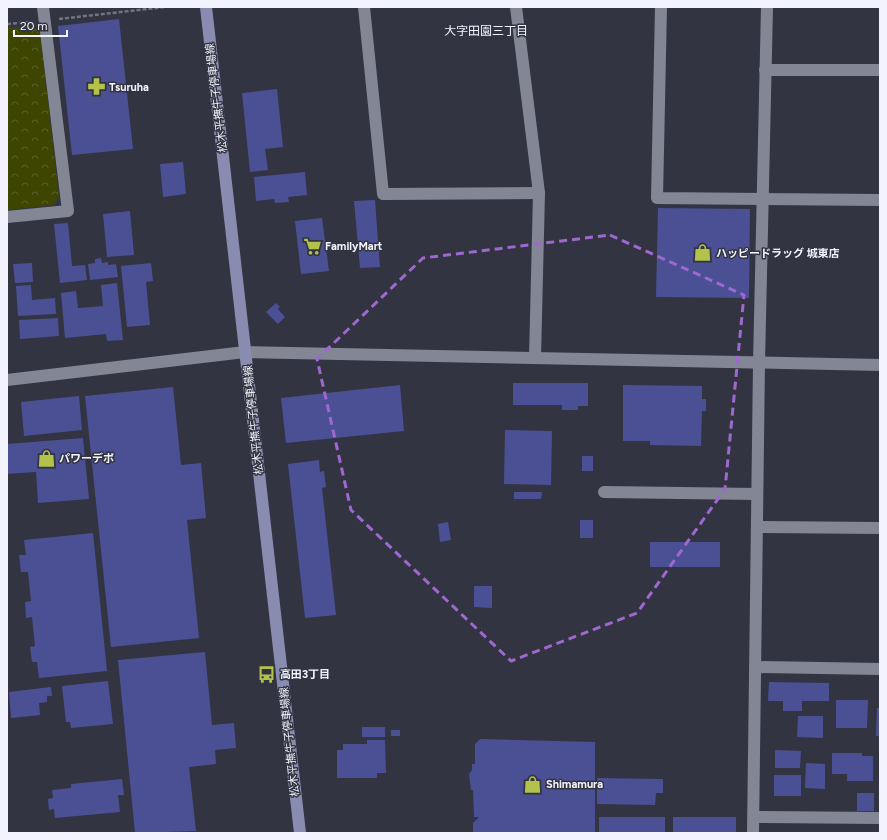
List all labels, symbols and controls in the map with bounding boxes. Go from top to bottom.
scale bar [14,12,67,38]
text: 20 m [20,19,48,33]
district label: 大字田園三丁目 [444,24,528,38]
street label: 松木平撫牛子停車場線 [203,43,230,153]
pharmacy icon: Tsuruha [86,77,106,97]
place label: Tsuruha [109,81,149,94]
supermarket icon: FamilyMart [302,236,322,256]
place label: FamilyMart [325,240,383,253]
shop icon: ハッピードラッグ 城東店 [693,243,713,263]
place label: ハッピードラッグ 城東店 [716,247,840,260]
street label: 松木平撫牛子停車場線 [241,365,266,475]
shop icon: パワーデポ [36,448,56,468]
place label: パワーデポ [59,452,114,465]
bus stop icon: 高田3丁目 [257,664,277,684]
place label: 高田3丁目 [280,668,330,681]
street label: 松木平撫牛子停車場線 [277,687,302,797]
shop icon: Shimamura [523,774,543,794]
place label: Shimamura [546,778,603,791]

